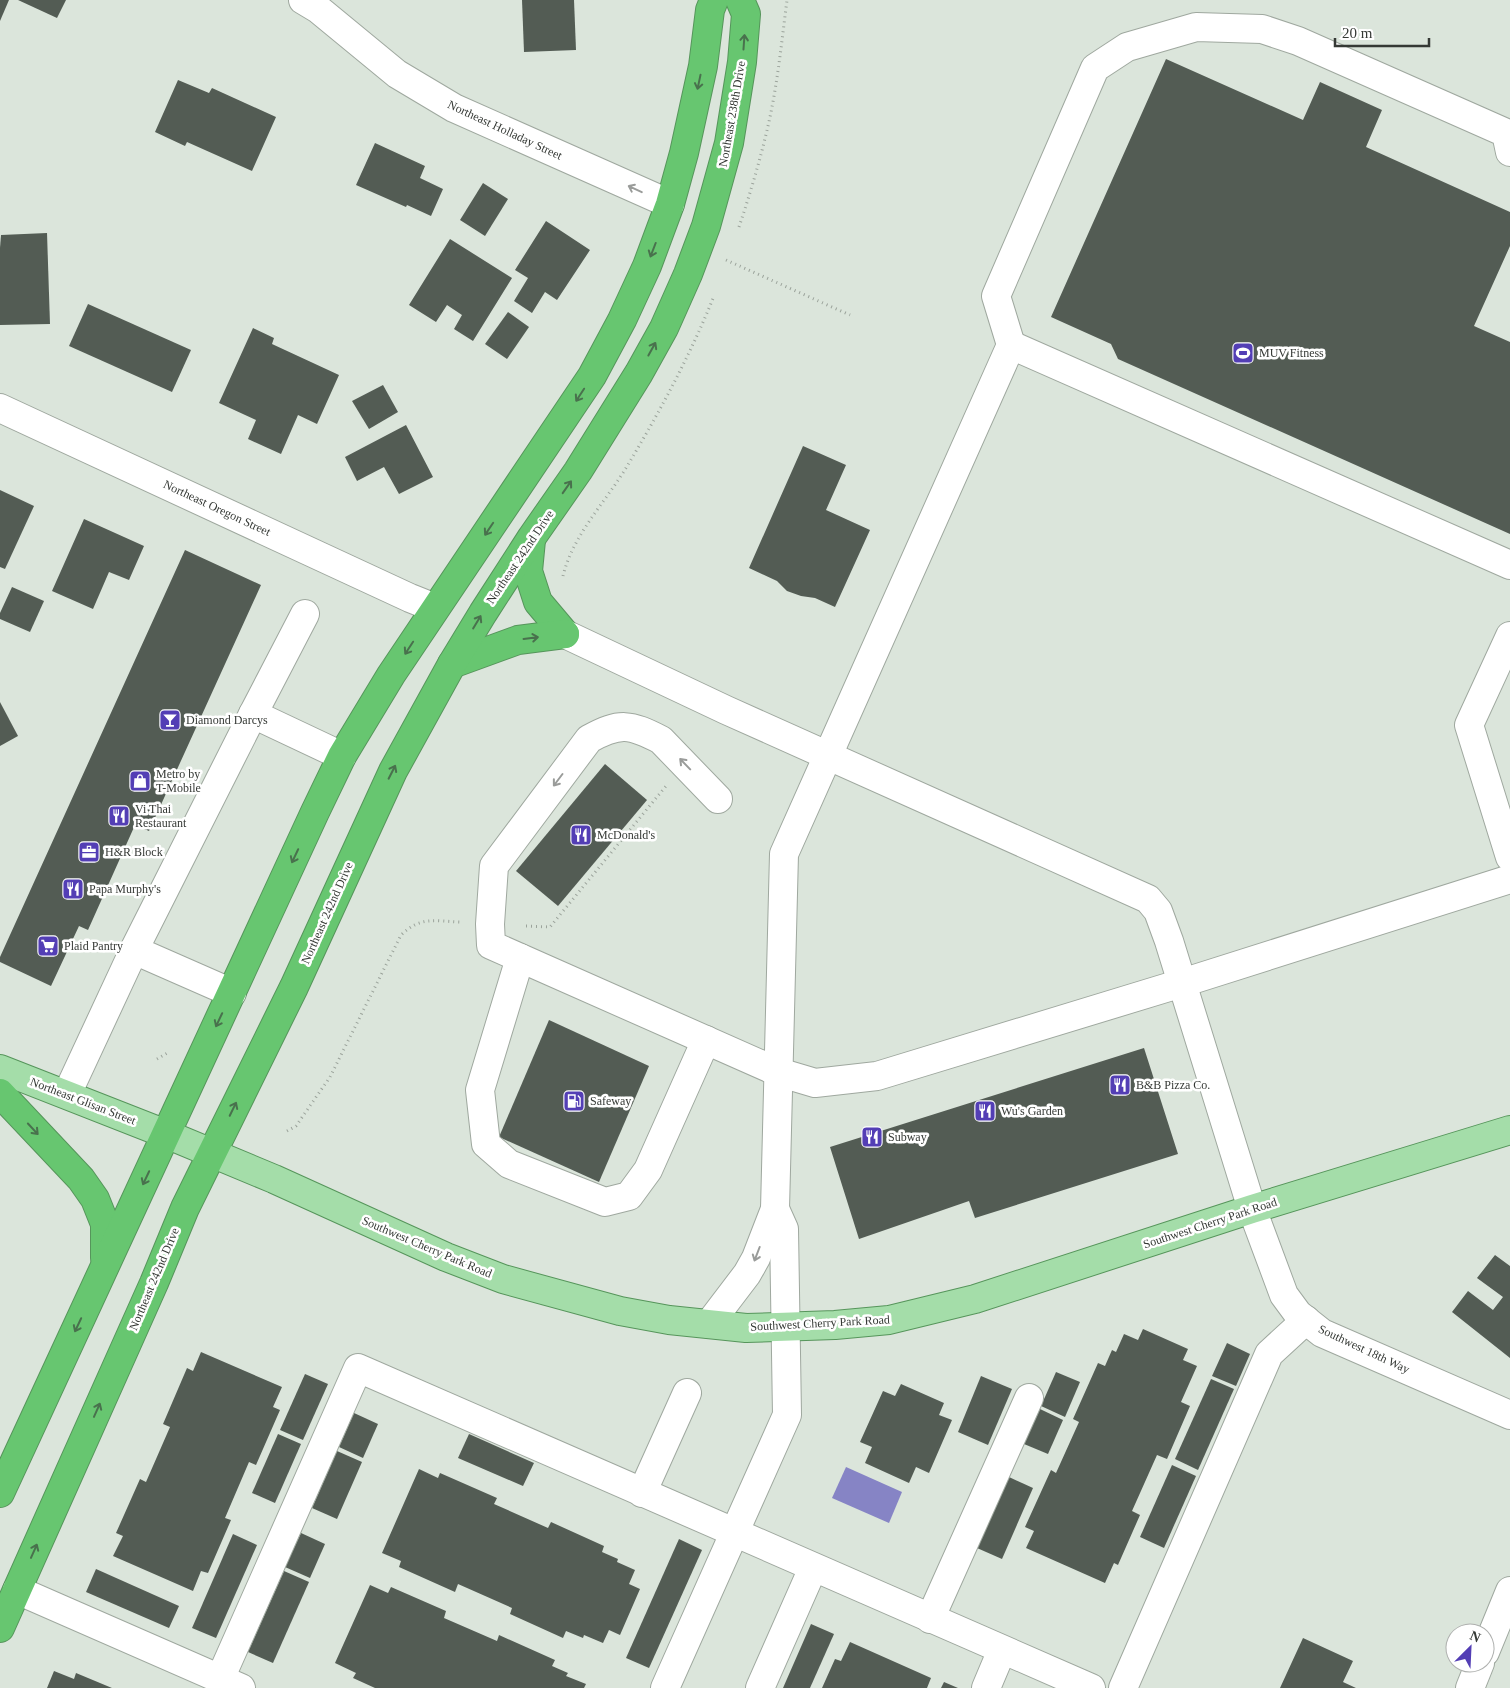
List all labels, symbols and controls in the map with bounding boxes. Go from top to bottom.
scale bar [1335,15,1429,47]
text: 20 m [1342,25,1373,41]
one-way arrow [739,34,748,50]
street label: Northeast 238th Drive [716,60,748,168]
one-way arrow [694,73,703,89]
street label: Northeast Holladay Street [446,97,565,163]
one-way arrow [628,184,643,194]
one-way arrow [648,242,657,257]
sports icon: MUV Fitness [1231,341,1255,365]
one-way arrow [648,342,658,357]
place label: MUV Fitness [1259,346,1324,360]
one-way arrow [574,387,584,401]
street label: Northeast Oregon Street [161,477,273,539]
one-way arrow [562,480,572,494]
street label: Northeast 242nd Drive [483,507,557,607]
one-way arrow [484,522,494,536]
one-way arrow [473,616,483,630]
one-way arrow [523,633,539,643]
one-way arrow [403,641,413,655]
bar icon: Diamond Darcys [158,708,182,732]
place label: Diamond Darcys [186,713,268,727]
one-way arrow [679,757,691,770]
one-way arrow [388,765,398,780]
place label: Metro by T-Mobile [156,767,201,795]
shop icon: Metro by T-Mobile [128,769,152,793]
one-way arrow [553,773,564,786]
place label: Vi Thai Restaurant [135,802,187,830]
restaurant icon: Vi Thai Restaurant [107,804,131,828]
restaurant icon: McDonald's [569,823,593,847]
place label: McDonald's [597,828,655,842]
office icon: H&R Block [77,840,101,864]
place label: H&R Block [105,845,163,859]
one-way arrow [289,848,299,863]
street label: Northeast 242nd Drive [298,860,356,966]
restaurant icon: Papa Murphy's [61,877,85,901]
place label: Papa Murphy's [89,882,161,896]
supermarket icon: Plaid Pantry [36,934,60,958]
place label: Plaid Pantry [64,939,123,953]
one-way arrow [214,1012,224,1027]
restaurant icon: B&B Pizza Co. [1108,1073,1132,1097]
street label: Northeast Glisan Street [28,1074,138,1128]
place label: B&B Pizza Co. [1136,1078,1210,1092]
fuel station icon: Safeway [562,1089,586,1113]
place label: Safeway [590,1094,631,1108]
restaurant icon: Wu's Garden [973,1099,997,1123]
one-way arrow [229,1102,238,1117]
place label: Wu's Garden [1001,1104,1063,1118]
one-way arrow [27,1122,39,1135]
restaurant icon: Subway [860,1125,884,1149]
place label: Subway [888,1130,927,1144]
one-way arrow [140,1170,150,1185]
street label: Southwest Cherry Park Road [1141,1195,1279,1251]
street label: Southwest Cherry Park Road [360,1213,494,1281]
street label: Northeast 242nd Drive [126,1226,182,1332]
one-way arrow [752,1246,761,1261]
street label: Southwest Cherry Park Road [750,1312,890,1334]
one-way arrow [72,1317,82,1332]
street label: Southwest 18th Way [1316,1322,1412,1376]
one-way arrow [93,1403,103,1418]
one-way arrow [30,1544,40,1559]
north arrow [1445,1623,1495,1673]
text: N [1467,1628,1483,1645]

